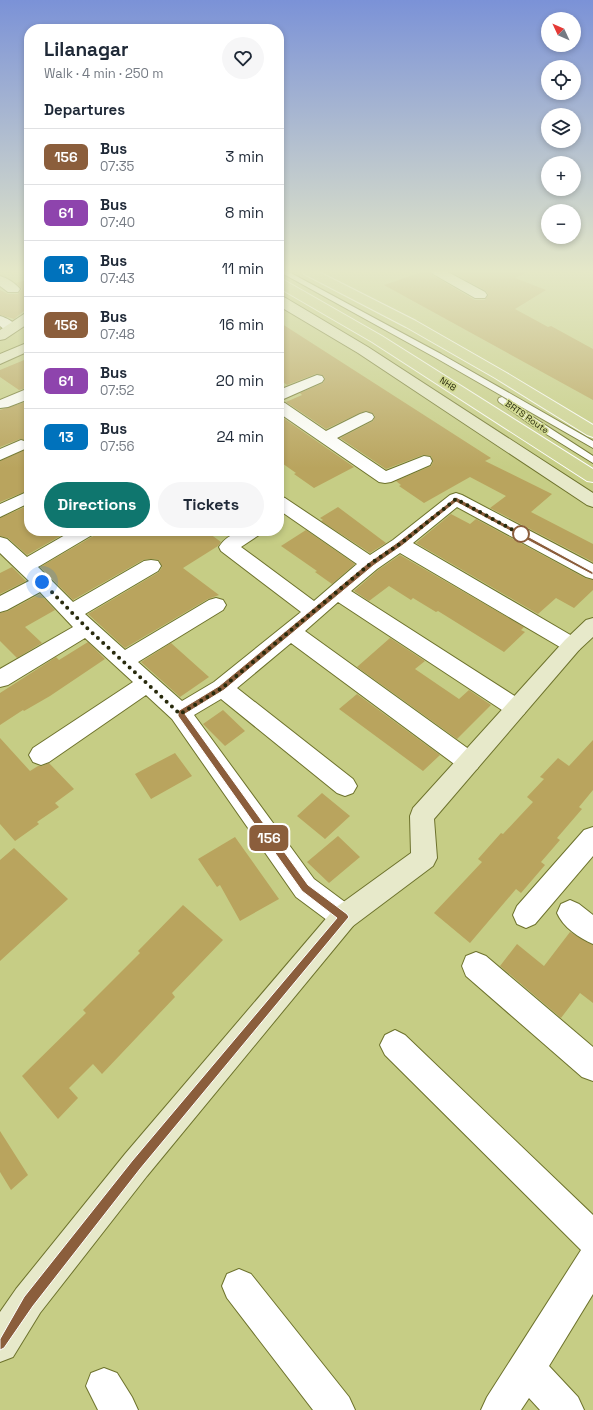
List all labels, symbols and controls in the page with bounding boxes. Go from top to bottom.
north arrow [541,12,581,52]
map controls [541,12,581,244]
text: Lilanagar [44,37,129,62]
button: heart [222,37,264,79]
button: locate [541,60,581,100]
text: Walk · 4 min · 250 m [44,65,163,82]
text: Departures [44,100,125,119]
button: layers [541,108,581,148]
text: Bus [100,139,127,158]
text: 3 min [225,147,264,166]
text: 156 [54,148,78,166]
button: + [541,156,581,196]
text: 07:35 [100,158,134,175]
text: Bus [100,195,127,214]
text: 8 min [225,203,264,222]
text: 61 [59,204,73,222]
button: − [541,204,581,244]
text: 07:40 [100,214,135,231]
text: Bus [100,251,127,270]
text: 11 min [222,259,264,278]
text: 13 [59,260,73,278]
text: 07:43 [100,270,135,287]
text: Bus [100,307,127,326]
text: 16 min [219,315,264,334]
text: 156 [54,316,78,334]
text: 07:48 [100,326,135,343]
text: Bus [100,363,127,382]
text: 20 min [216,371,264,390]
text: 61 [59,372,73,390]
street label: NH8 [437,374,459,394]
text: 07:52 [100,382,134,399]
street label: BRTS Route [503,398,551,436]
text: Bus [100,419,127,438]
text: 24 min [216,427,264,446]
text: 13 [59,428,73,446]
text: 07:56 [100,438,134,455]
button: Directions [44,482,150,528]
button: Tickets [158,482,264,528]
unlabelled marker [512,525,530,543]
your location [32,572,52,592]
line badge: 156 [246,825,292,851]
text: 156 [257,829,281,847]

